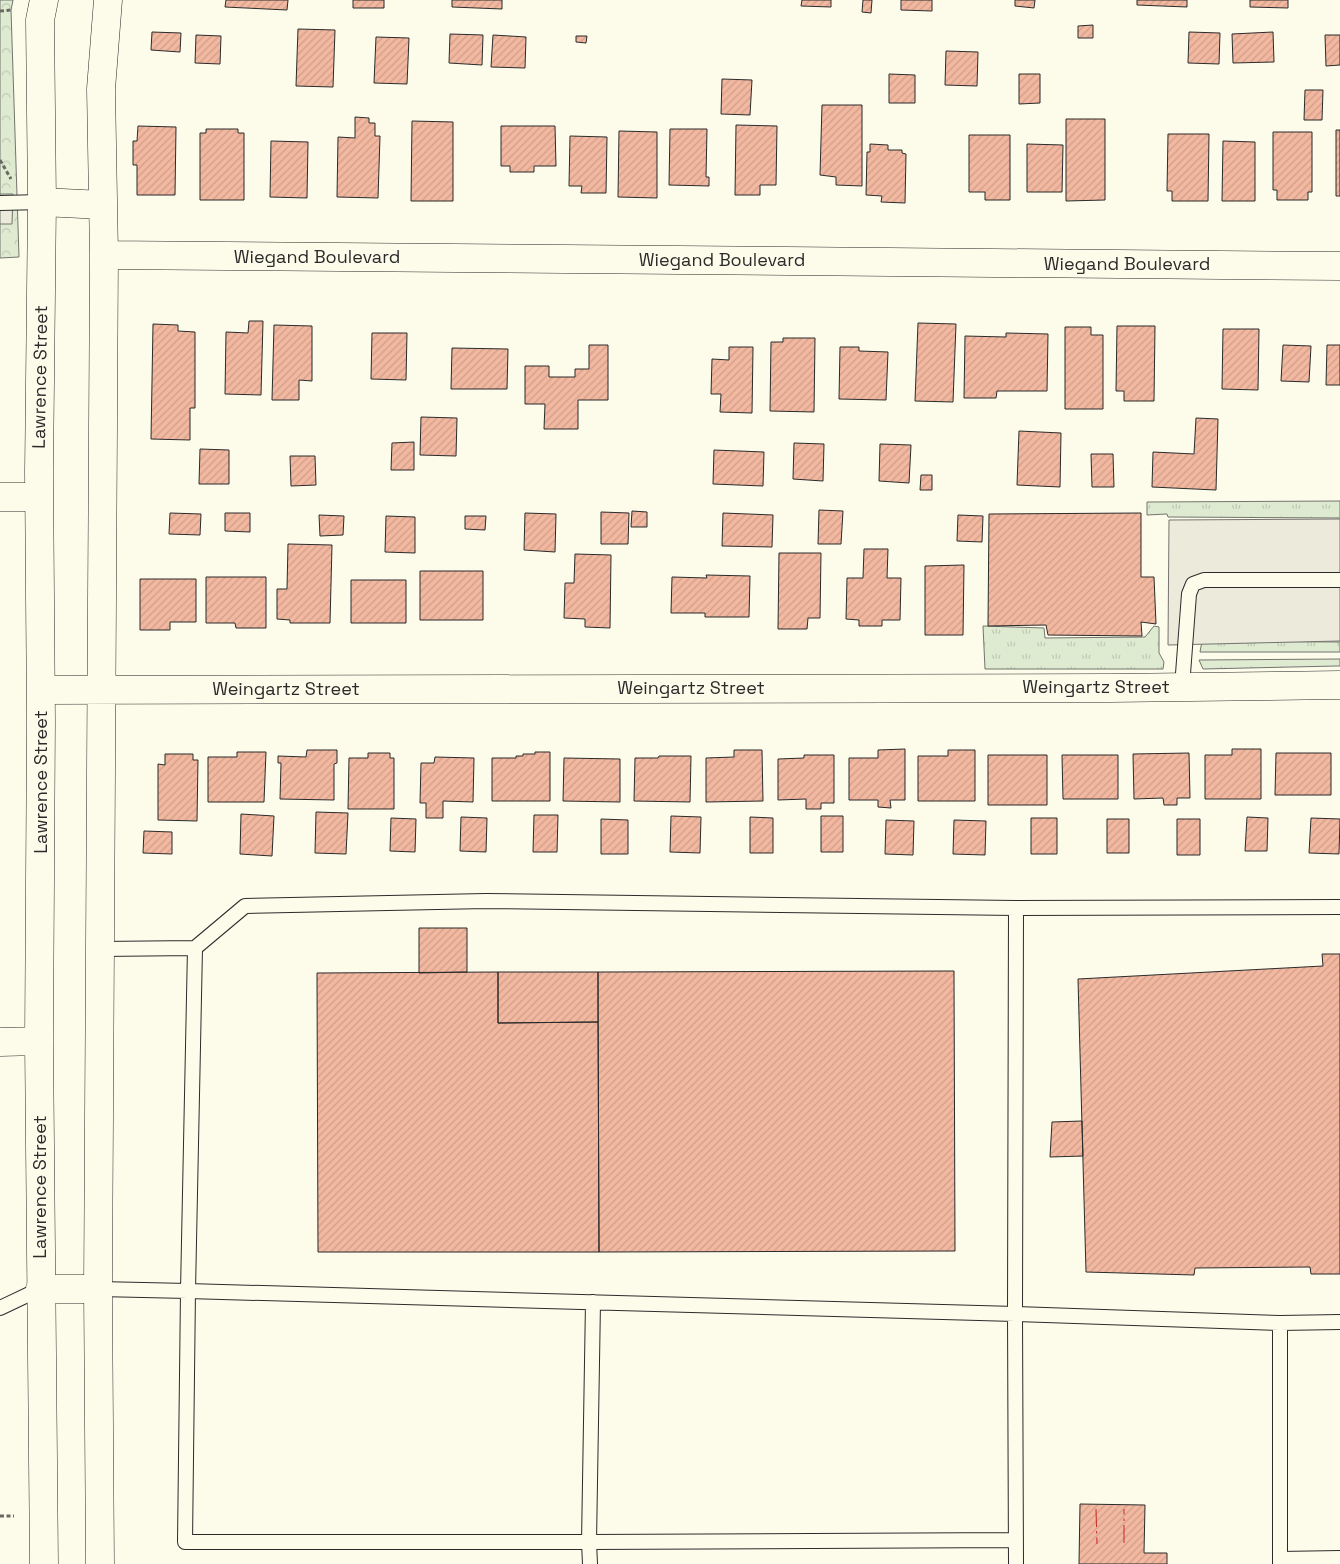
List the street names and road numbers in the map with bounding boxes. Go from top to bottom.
street label: Wiegand Boulevard [234,245,400,268]
street label: Wiegand Boulevard [639,248,805,271]
street label: Wiegand Boulevard [1044,252,1210,275]
street label: Lawrence Street [27,305,52,449]
street label: Weingartz Street [1022,675,1170,698]
street label: Weingartz Street [617,676,765,699]
street label: Weingartz Street [212,677,360,700]
street label: Lawrence Street [29,710,52,854]
street label: Lawrence Street [28,1115,51,1259]

